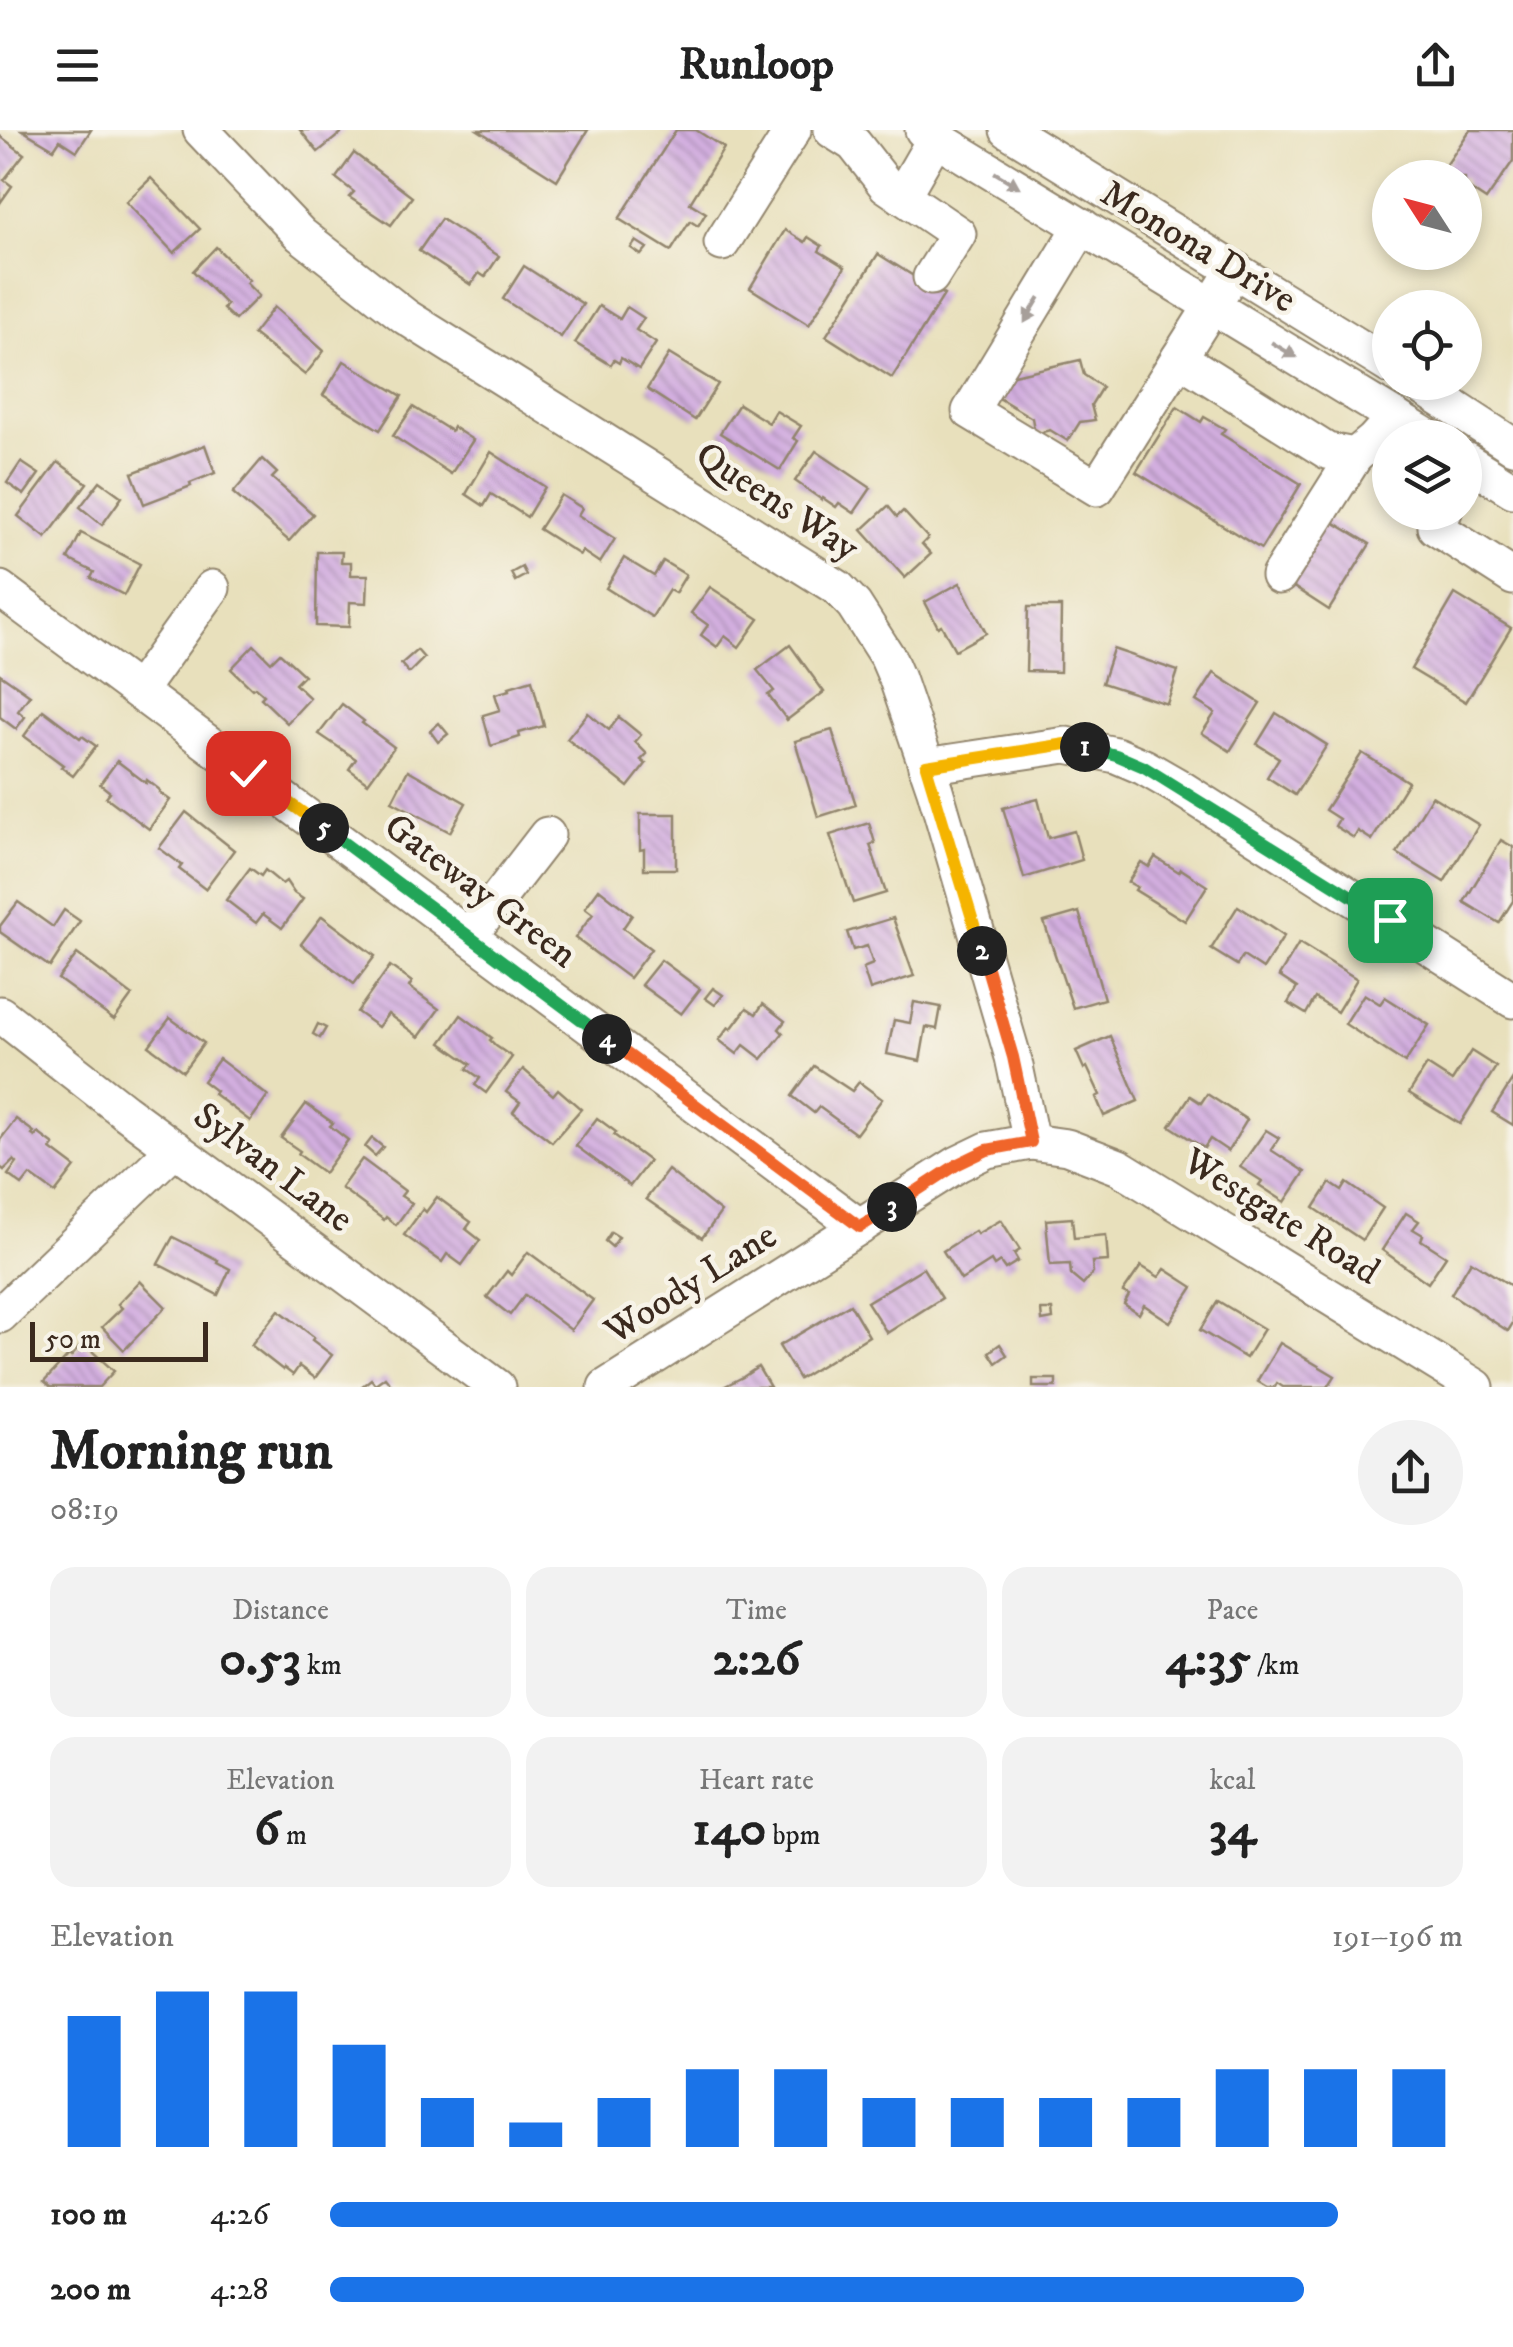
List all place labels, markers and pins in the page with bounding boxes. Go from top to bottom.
pin: 1 [1060,722,1110,772]
pin [206,731,291,816]
pin: 5 [299,803,349,853]
pin [1348,878,1433,963]
pin: 2 [957,926,1007,976]
pin: 4 [582,1014,632,1064]
pin: 3 [867,1182,917,1232]

